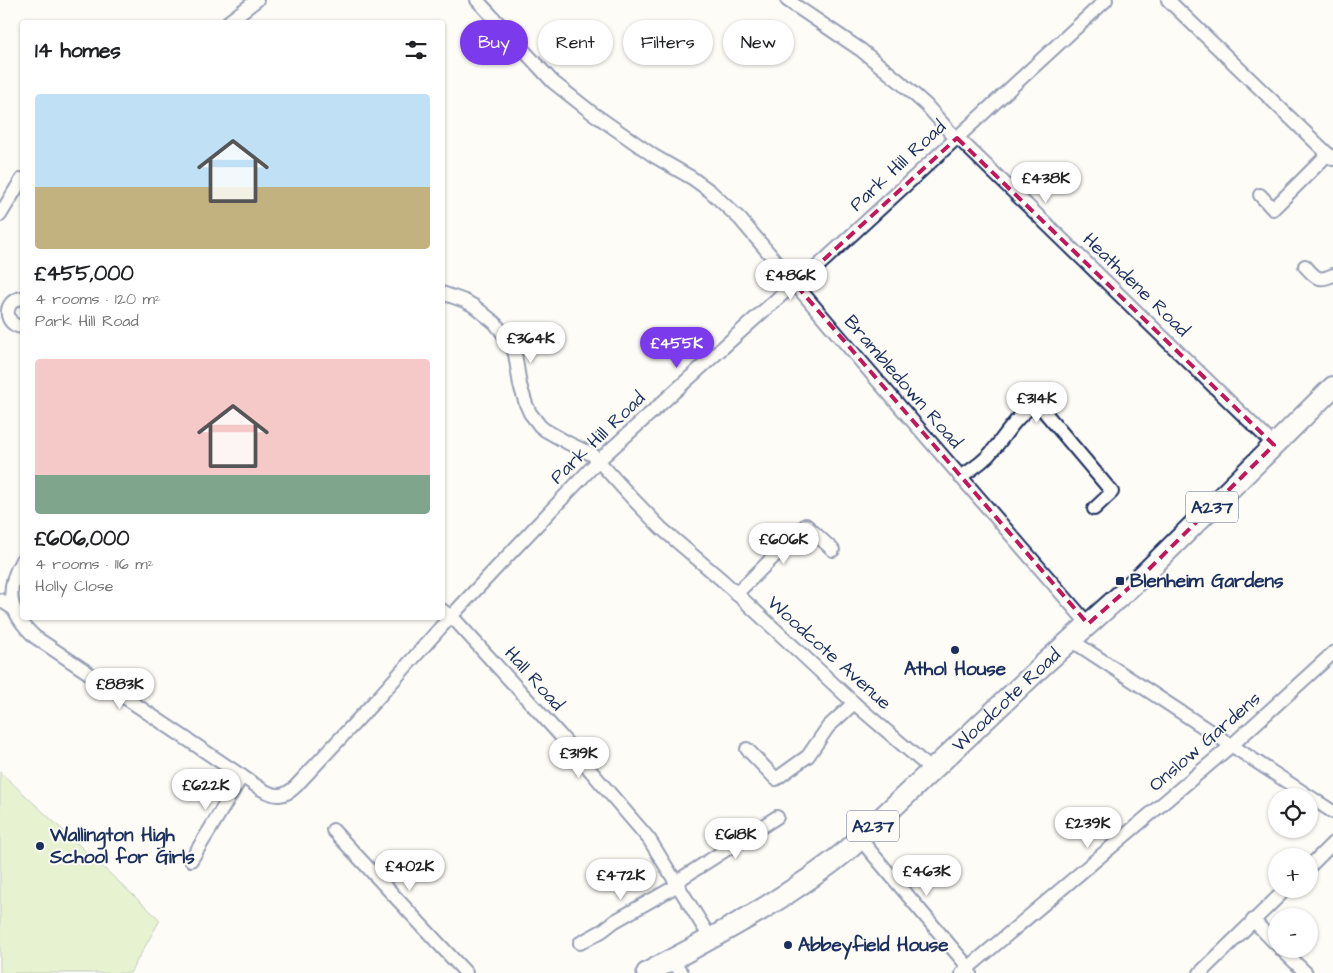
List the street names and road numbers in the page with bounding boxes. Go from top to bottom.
street label: Park Hill Road [844,114,952,218]
street label: Heathdene Road [1076,227,1196,343]
street label: Brambledown Road [837,309,969,455]
street label: Park Hill Road [544,385,652,490]
road number: A237 [1186,492,1238,522]
street label: Woodcote Avenue [761,590,897,716]
street label: Hall Road [498,641,570,717]
street label: Woodcote Road [946,642,1067,758]
street label: Onslow Gardens [1143,686,1267,798]
road number: A237 [847,810,899,841]

